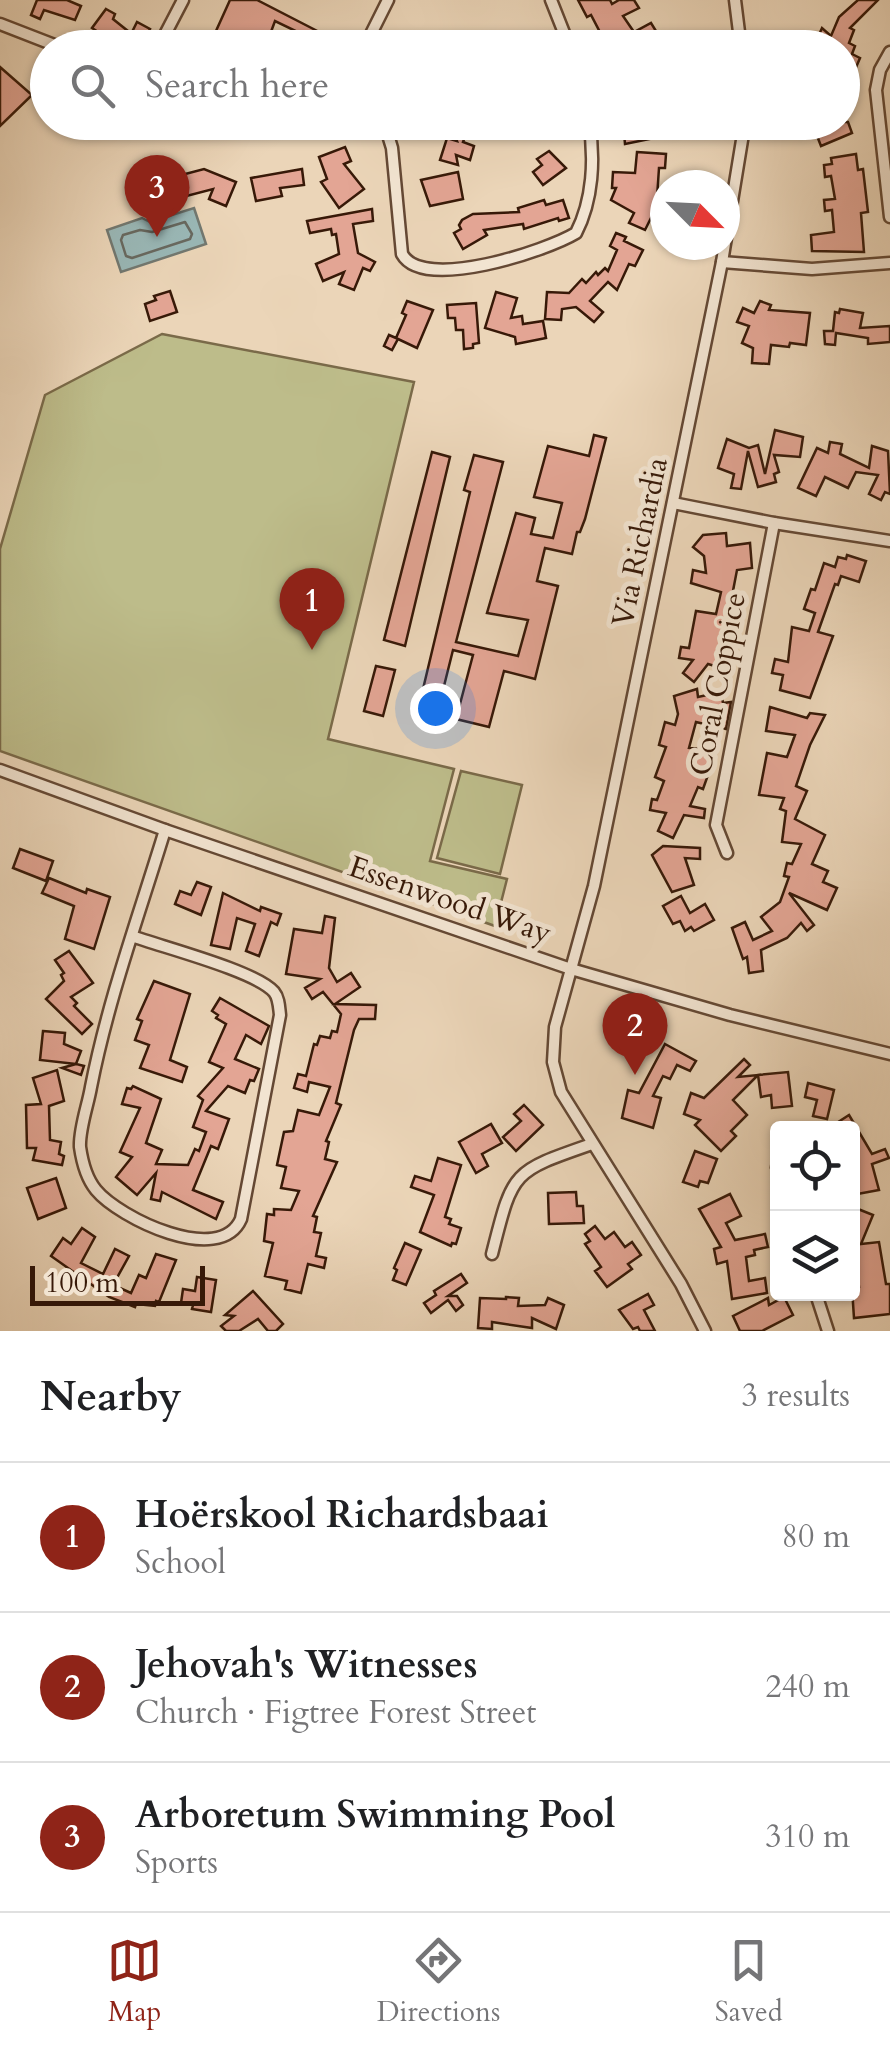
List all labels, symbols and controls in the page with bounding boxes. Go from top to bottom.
search box [30,30,860,140]
icon: search [65,58,120,113]
text: Search here [145,59,329,111]
pin: 3 [124,154,190,237]
north arrow [650,170,740,260]
street label: Via Richardia [602,454,678,630]
pin: 1 [280,568,344,650]
street label: Coral Coppice [680,589,756,779]
your location [410,683,461,734]
street label: Essenwood Way [343,846,557,954]
pin: 2 [602,992,668,1075]
map controls [770,1121,860,1301]
button: locate [770,1121,860,1211]
button: layers [770,1211,860,1301]
scale bar [30,1261,205,1306]
text: 100 m [45,1264,119,1302]
text: Nearby [40,1368,182,1425]
text: 3 results [742,1374,850,1418]
text: Hoërskool Richardsbaai [135,1489,549,1541]
text: 1 [64,1515,81,1559]
text: 80 m [782,1515,850,1559]
text: School [135,1541,226,1585]
text: Jehovah's Witnesses [135,1639,477,1691]
text: 2 [64,1665,81,1709]
text: 240 m [765,1665,850,1709]
text: Church · Figtree Forest Street [135,1691,536,1735]
text: Arboretum Swimming Pool [135,1789,615,1841]
text: 3 [64,1815,81,1859]
text: 310 m [765,1815,850,1859]
text: Sports [135,1841,218,1885]
tab: Map [107,1933,162,2031]
tab: Directions [377,1933,500,2031]
tab: Saved [715,1933,783,2031]

